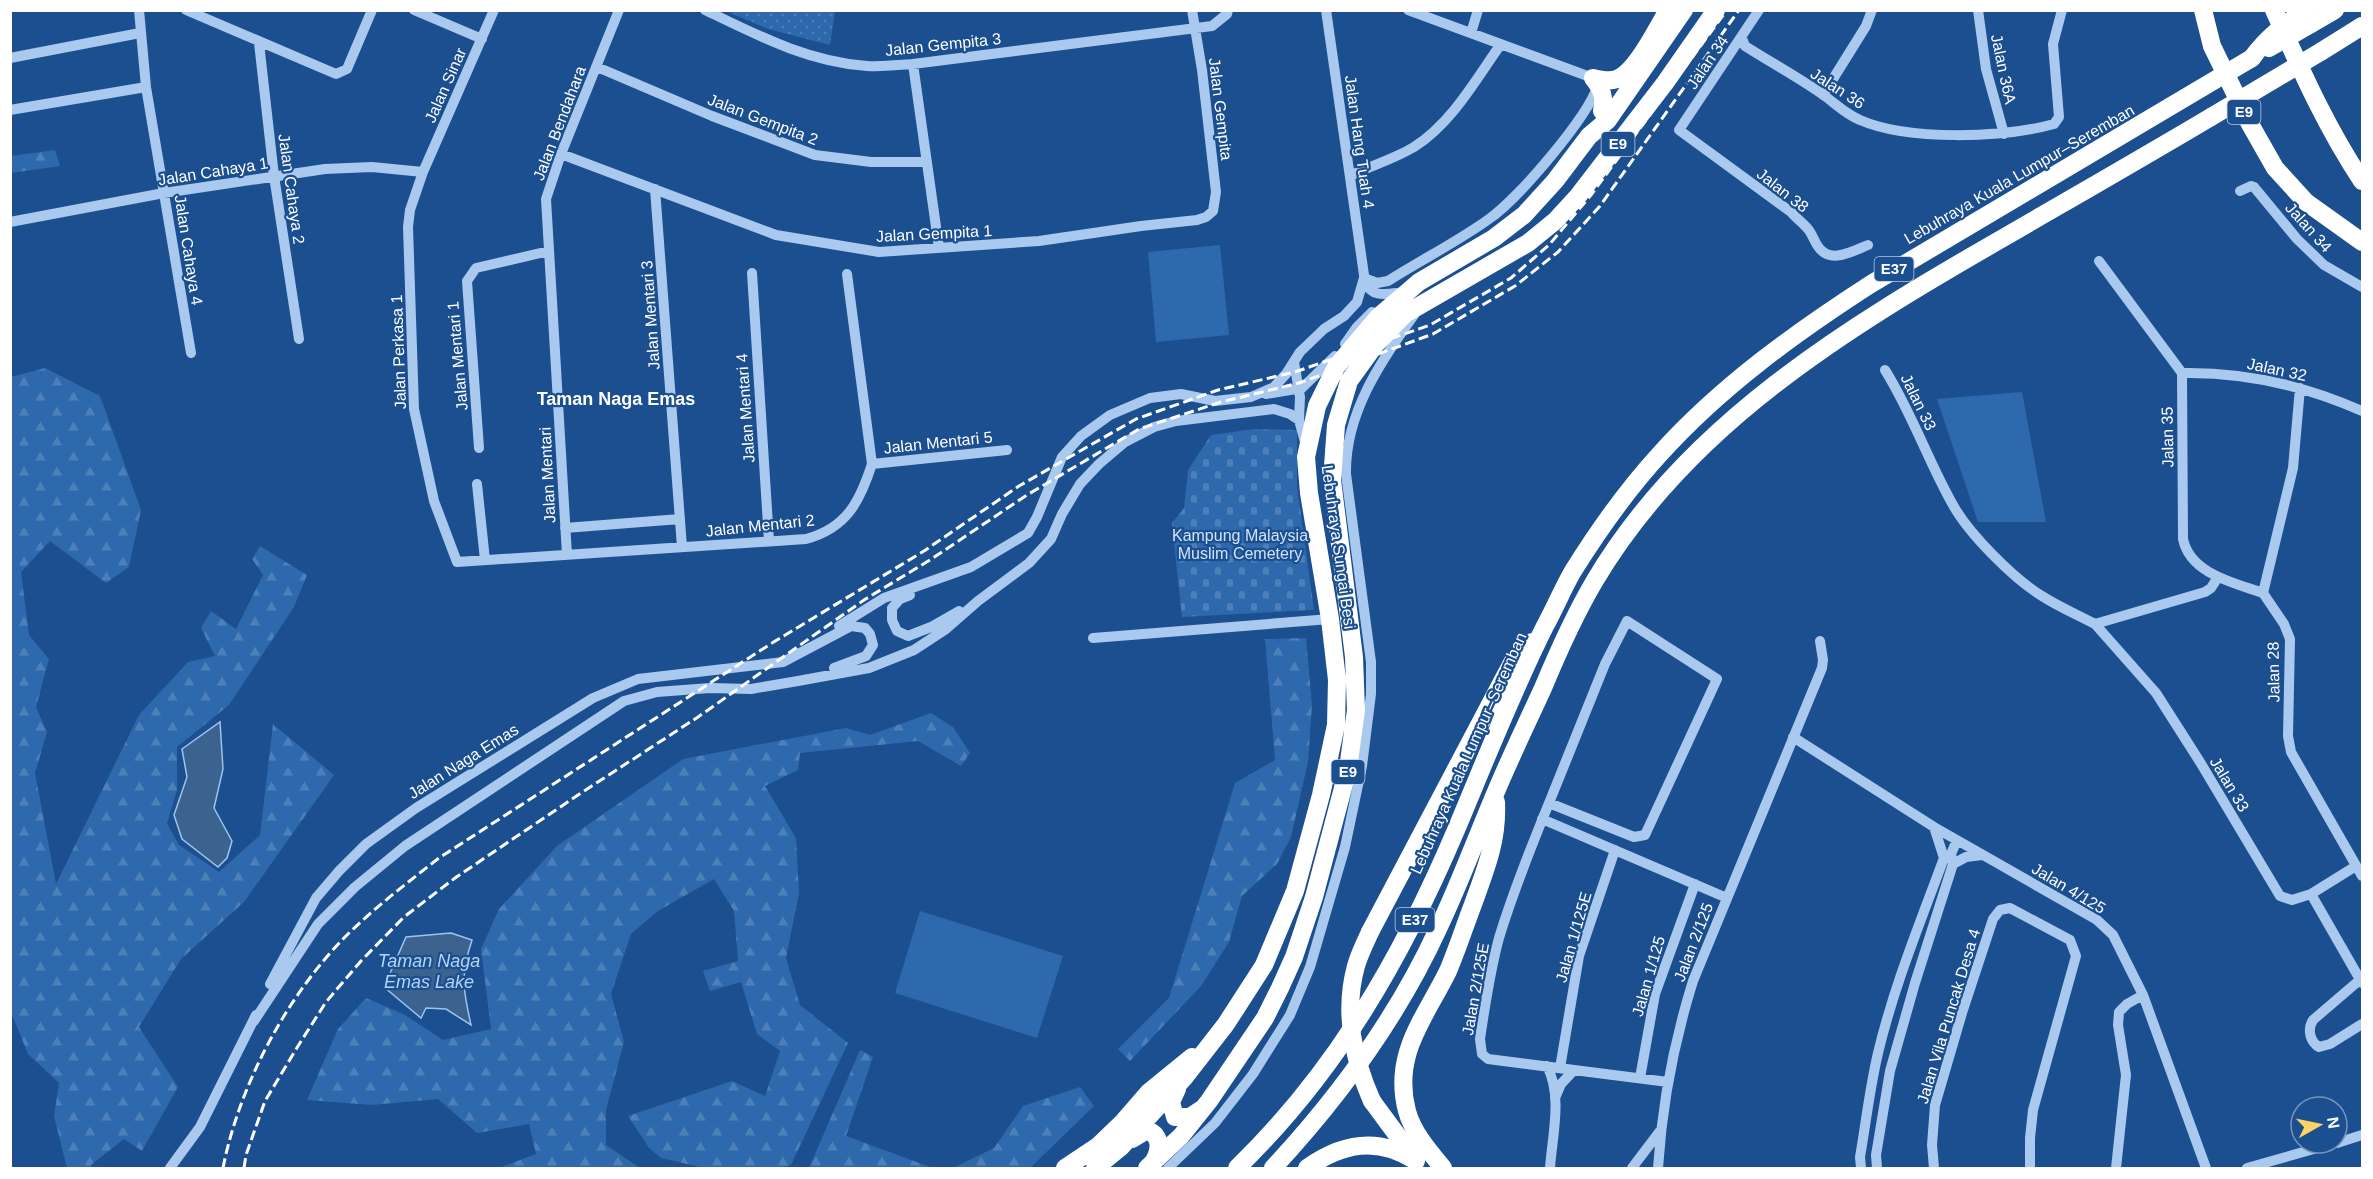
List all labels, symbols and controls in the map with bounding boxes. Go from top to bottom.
street label: Jalan Gempita 3 [884,30,1002,59]
street label: Jalan 34 [1683,32,1731,92]
street label: Jalan 36A [1988,33,2019,106]
street label: Jalan Sinar [421,45,470,125]
street label: Jalan Gempita [1206,57,1235,161]
street label: Jalan Bendahara [530,64,589,183]
street label: Jalan 36 [1808,65,1868,112]
street label: Jalan Hang Tuah 4 [1342,74,1377,210]
street label: Jalan Gempita 2 [705,91,820,148]
road number: E9 [2228,100,2260,124]
street label: Lebuhraya Kuala Lumpur–Seremban [1901,101,2137,247]
road number: E9 [1602,132,1634,156]
street label: Jalan Cahaya 2 [275,133,308,245]
street label: Jalan Cahaya 1 [157,154,269,189]
street label: Jalan 38 [1754,165,1812,216]
street label: Jalan Cahaya 4 [171,194,206,306]
street label: Jalan 34 [2282,199,2335,256]
street label: Jalan Gempita 1 [875,222,993,245]
road number: E37 [1874,257,1914,281]
street label: Jalan Mentari 3 [638,260,663,370]
street label: Jalan Perkasa 1 [388,294,409,410]
street label: Jalan Mentari 1 [444,301,471,411]
street label: Jalan Mentari 4 [733,353,758,463]
street label: Jalan 32 [2246,355,2308,384]
street label: Jalan 33 [1898,371,1939,433]
district label: Taman Naga Emas [537,389,695,409]
street label: Jalan 35 [2158,407,2177,467]
street label: Jalan Mentari [536,427,559,523]
street label: Jalan Mentari 5 [883,428,993,457]
street label: Lebuhraya Sungai Besi [1319,464,1358,630]
street label: Jalan Mentari 2 [705,511,815,540]
park label: Kampung Malaysia Muslim Cemetery [1172,527,1308,562]
street label: Lebuhraya Kuala Lumpur–Seremban [1407,630,1530,877]
street label: Jalan 28 [2264,642,2283,702]
street label: Jalan Naga Emas [405,721,521,802]
street label: Jalan 33 [2207,754,2252,815]
road number: E9 [1332,760,1364,784]
street label: Jalan 4/125 [2029,860,2109,917]
street label: Jalan 1/125E [1552,890,1595,984]
street label: Jalan 2/125 [1671,900,1716,984]
road number: E37 [1396,908,1434,932]
street label: Jalan Vila Puncak Desa 4 [1914,927,1983,1106]
street label: Jalan 1/125 [1629,934,1668,1018]
street label: Jalan 2/125E [1459,942,1492,1037]
water label: Taman Naga Emas Lake [378,951,480,992]
north arrow [2289,1095,2349,1155]
text: N [2324,1116,2343,1130]

